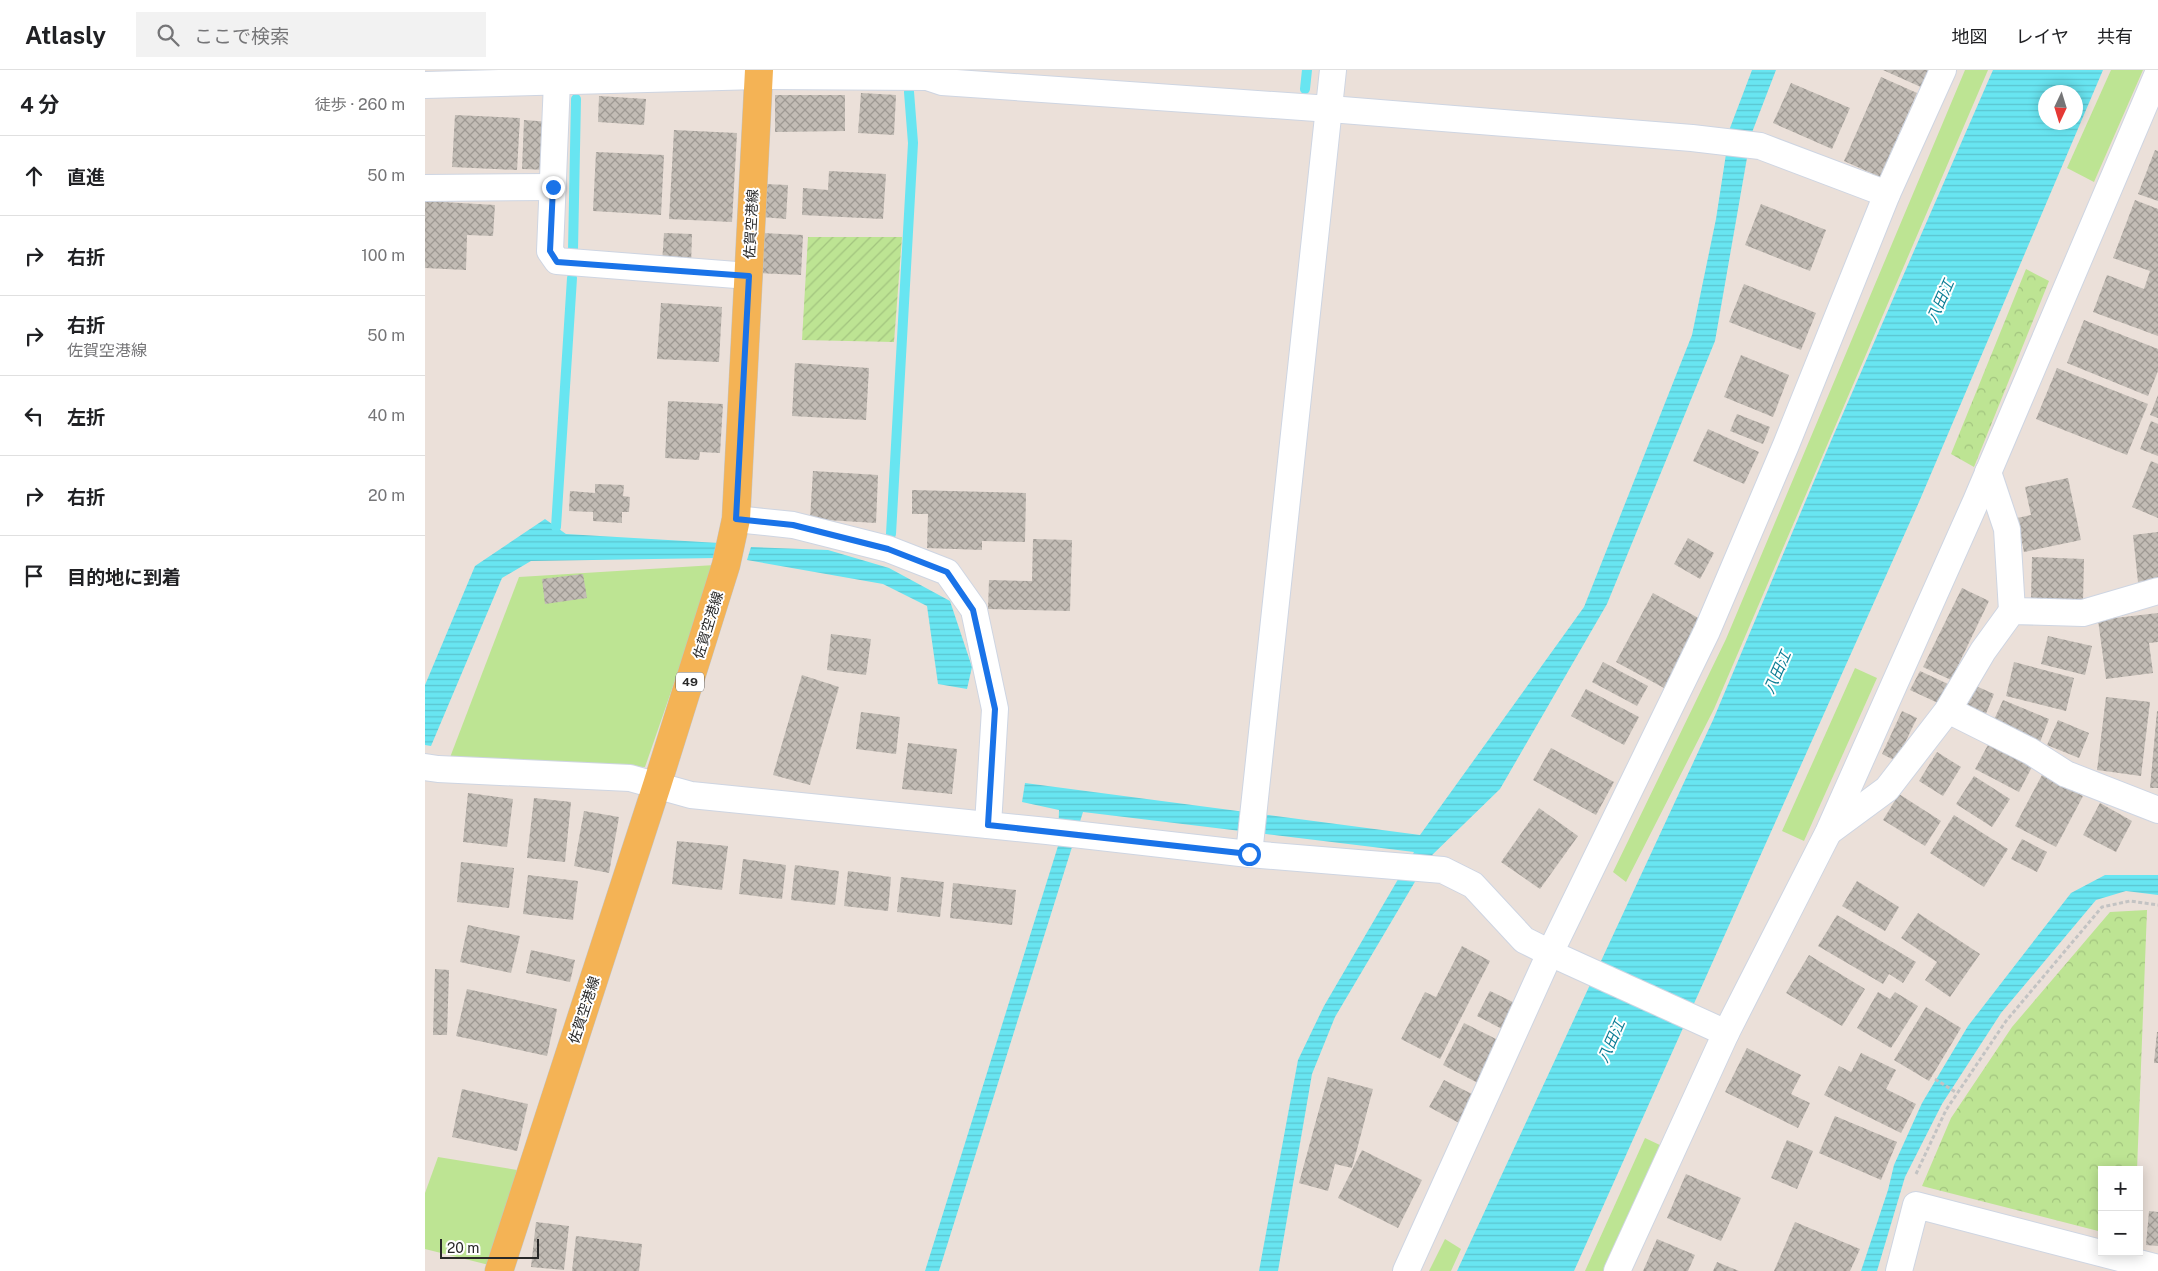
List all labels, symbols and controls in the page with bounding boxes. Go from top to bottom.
search box [136,12,486,57]
text: Atlasly [25,21,106,49]
icon: search [154,21,182,49]
text: ここで検索 [194,25,289,47]
text: 地図 [1952,26,1988,47]
text: レイヤ [2016,26,2069,47]
text: 共有 [2097,26,2133,47]
north arrow [2038,85,2083,130]
text: 4 分 [20,92,60,117]
text: 徒歩 · 260 m [315,95,405,114]
icon: ahead [20,162,48,190]
text: 直進 [67,166,105,188]
text: 50 m [367,166,405,185]
route end [542,176,565,199]
street label: 佐賀空港線 [741,189,761,259]
icon: right [20,242,48,270]
text: 右折 [67,246,105,268]
text: 100 m [361,246,405,265]
water label: 八田江 [1923,275,1958,325]
text: 右折 [67,314,105,336]
icon: right [20,322,48,350]
text: 50 m [367,326,405,345]
text: 佐賀空港線 [67,341,147,360]
icon: left [20,402,48,430]
text: 左折 [67,406,105,428]
text: 40 m [367,406,405,425]
icon: right [20,482,48,510]
text: 右折 [67,486,105,508]
text: 20 m [368,486,405,505]
icon: arrive [20,562,48,590]
text: 目的地に到着 [67,566,181,588]
street label: 佐賀空港線 [690,589,726,661]
water label: 八田江 [1760,646,1795,696]
road number: 49 [676,672,704,692]
route start [1238,843,1261,866]
street label: 佐賀空港線 [566,974,602,1046]
water label: 八田江 [1594,1015,1629,1065]
map controls [2098,1166,2143,1256]
button: + [2098,1166,2143,1211]
button: − [2098,1211,2143,1256]
scale bar [440,1236,539,1259]
text: 20 m [447,1240,479,1256]

